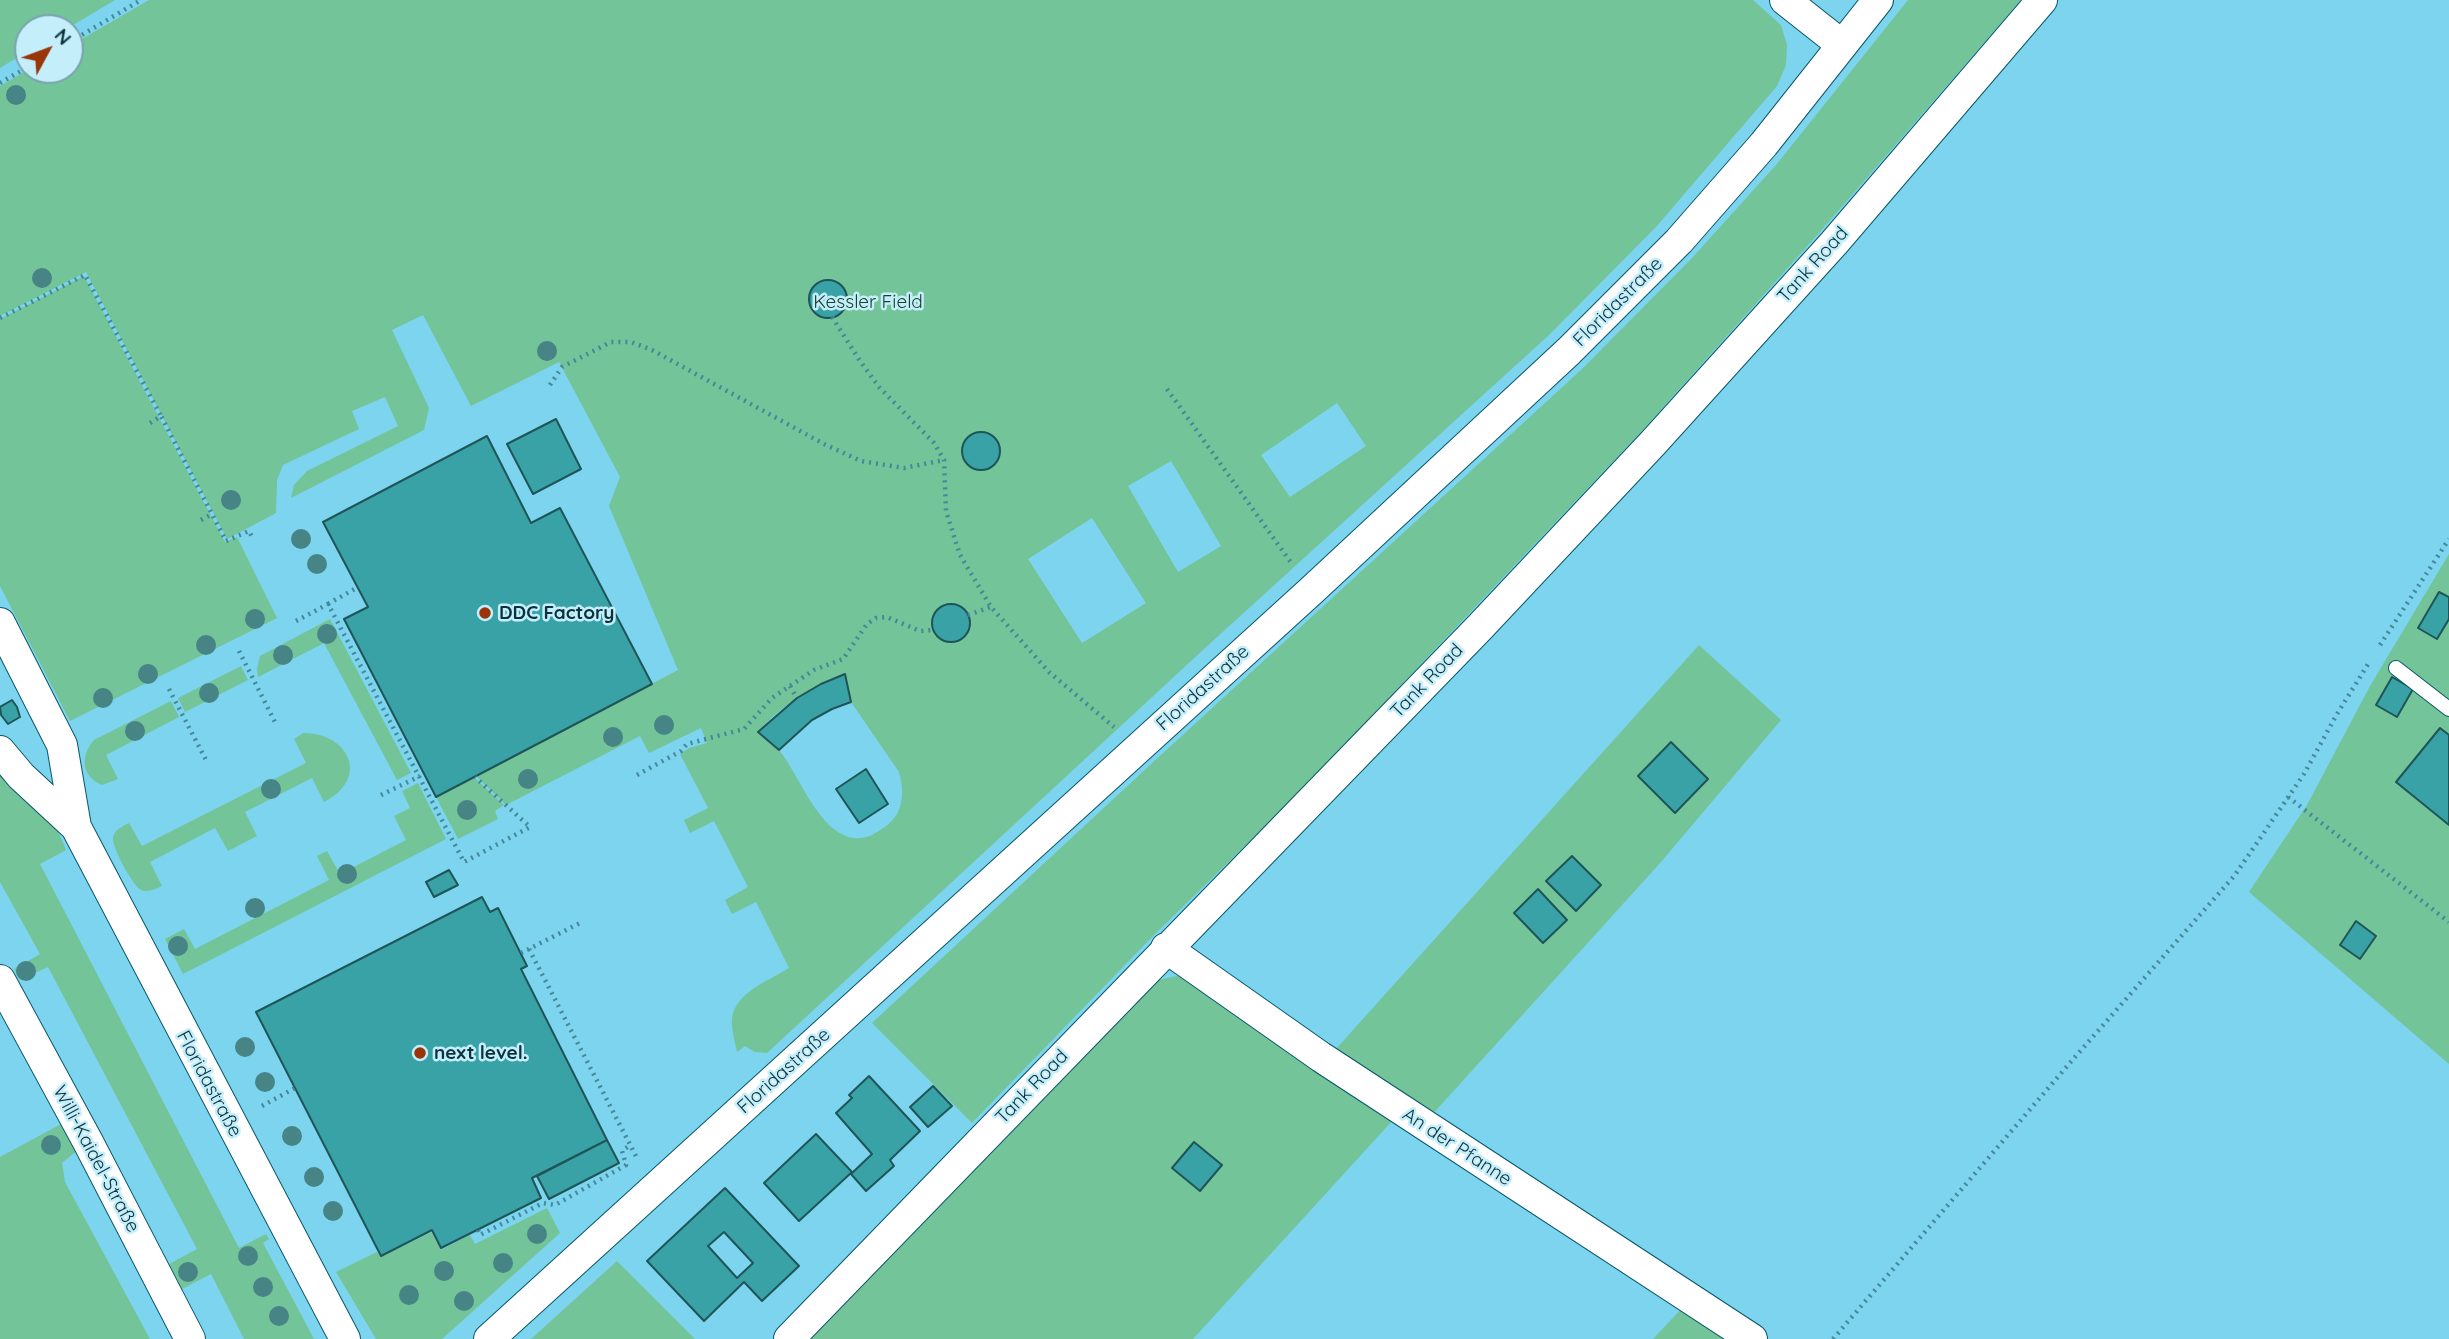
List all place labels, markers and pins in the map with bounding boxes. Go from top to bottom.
place label: DDC Factory [499,602,614,624]
marker: DDC Factory [477,605,493,621]
place label: next level. [434,1042,528,1064]
marker: next level. [412,1045,428,1061]

